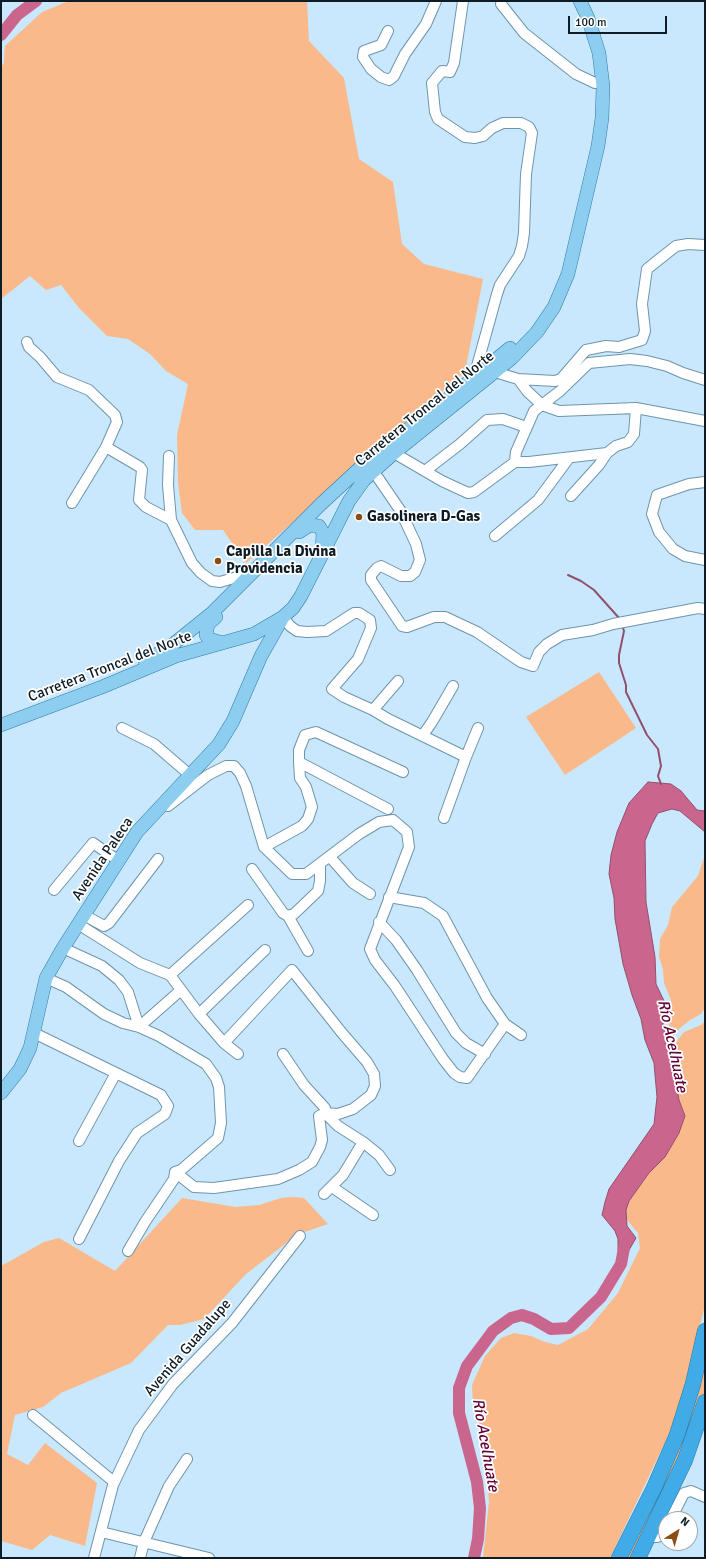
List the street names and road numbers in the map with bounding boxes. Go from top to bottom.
street label: Carretera Troncal del Norte [352,347,498,471]
street label: Carretera Troncal del Norte [26,627,194,707]
street label: Avenida Paleca [69,814,137,904]
street label: Avenida Guadalupe [141,1296,235,1400]

